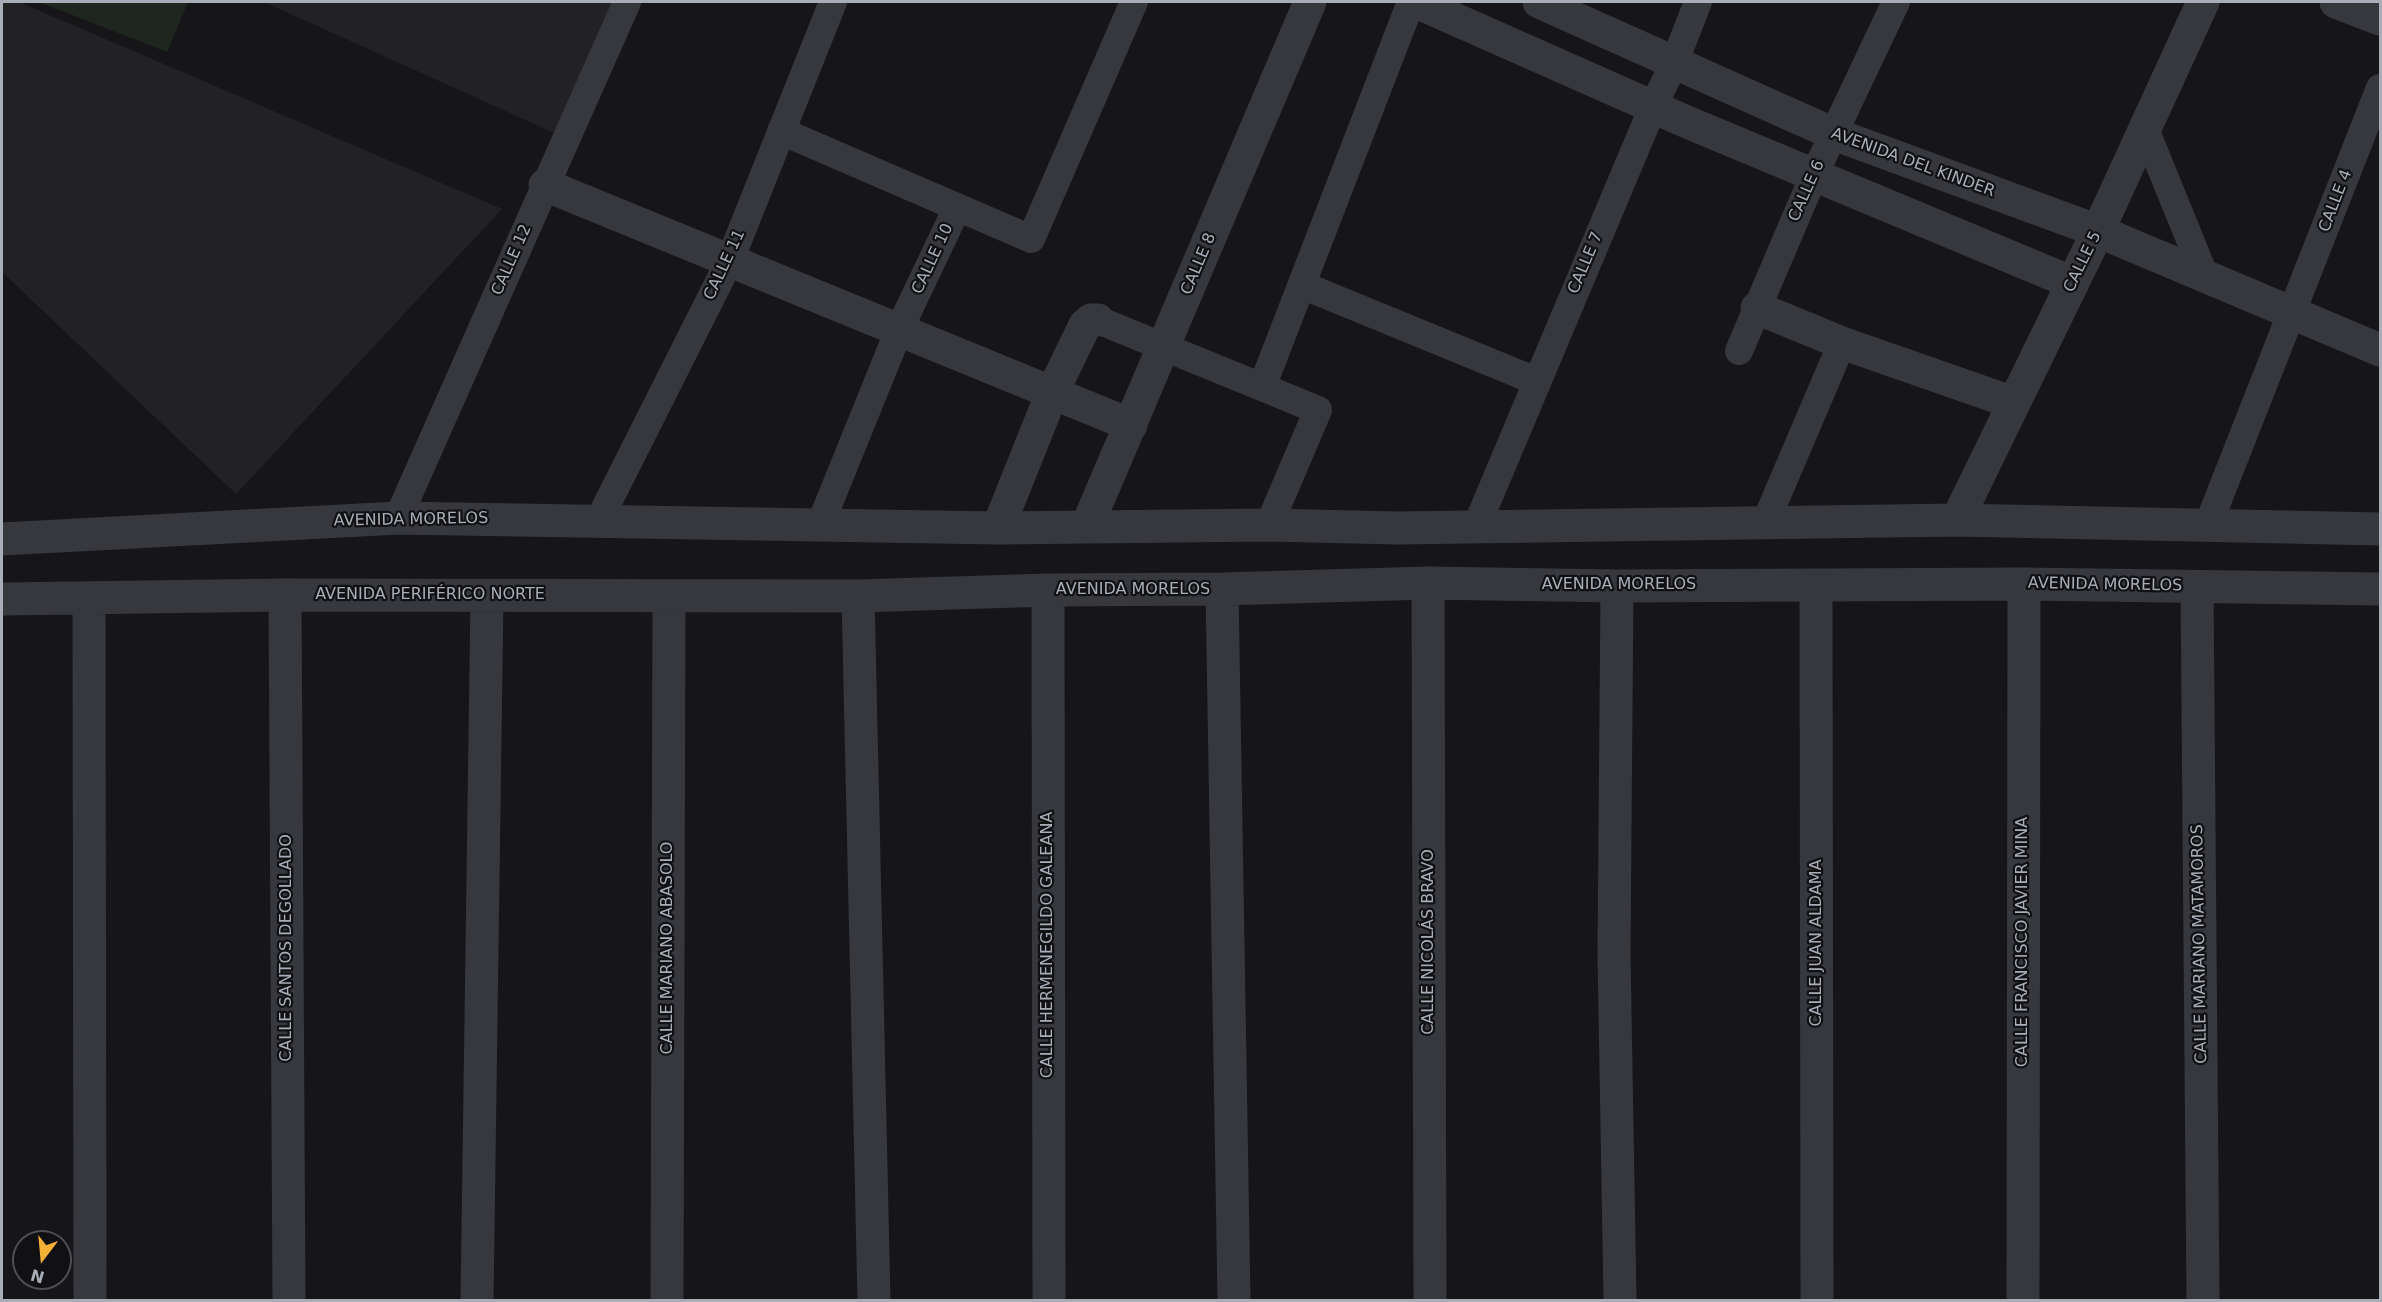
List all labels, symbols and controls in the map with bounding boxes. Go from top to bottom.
street label: AVENIDA DEL KINDER [1828,124,1998,202]
street label: CALLE 6 [1785,157,1829,225]
street label: CALLE 4 [2315,167,2357,235]
street label: CALLE 10 [908,221,958,297]
street label: CALLE 12 [488,222,536,298]
street label: CALLE 11 [700,227,750,303]
street label: CALLE 5 [2060,228,2106,296]
street label: CALLE 7 [1564,229,1608,297]
street label: CALLE 8 [1177,230,1221,298]
street label: AVENIDA MORELOS [334,509,488,531]
street label: AVENIDA MORELOS [2028,574,2182,596]
street label: AVENIDA MORELOS [1542,575,1696,595]
street label: AVENIDA MORELOS [1056,580,1210,600]
street label: AVENIDA PERIFÉRICO NORTE [315,585,545,605]
street label: CALLE HERMENEGILDO GALEANA [1038,812,1058,1078]
street label: CALLE FRANCISCO JAVIER MINA [2013,817,2033,1067]
street label: CALLE MARIANO MATAMOROS [2188,824,2212,1064]
street label: CALLE SANTOS DEGOLLADO [277,834,297,1062]
street label: CALLE MARIANO ABASOLO [658,842,678,1054]
street label: CALLE NICOLÁS BRAVO [1419,849,1439,1035]
street label: CALLE JUAN ALDAMA [1807,859,1827,1027]
north arrow [12,1230,72,1290]
text: N [28,1265,47,1287]

